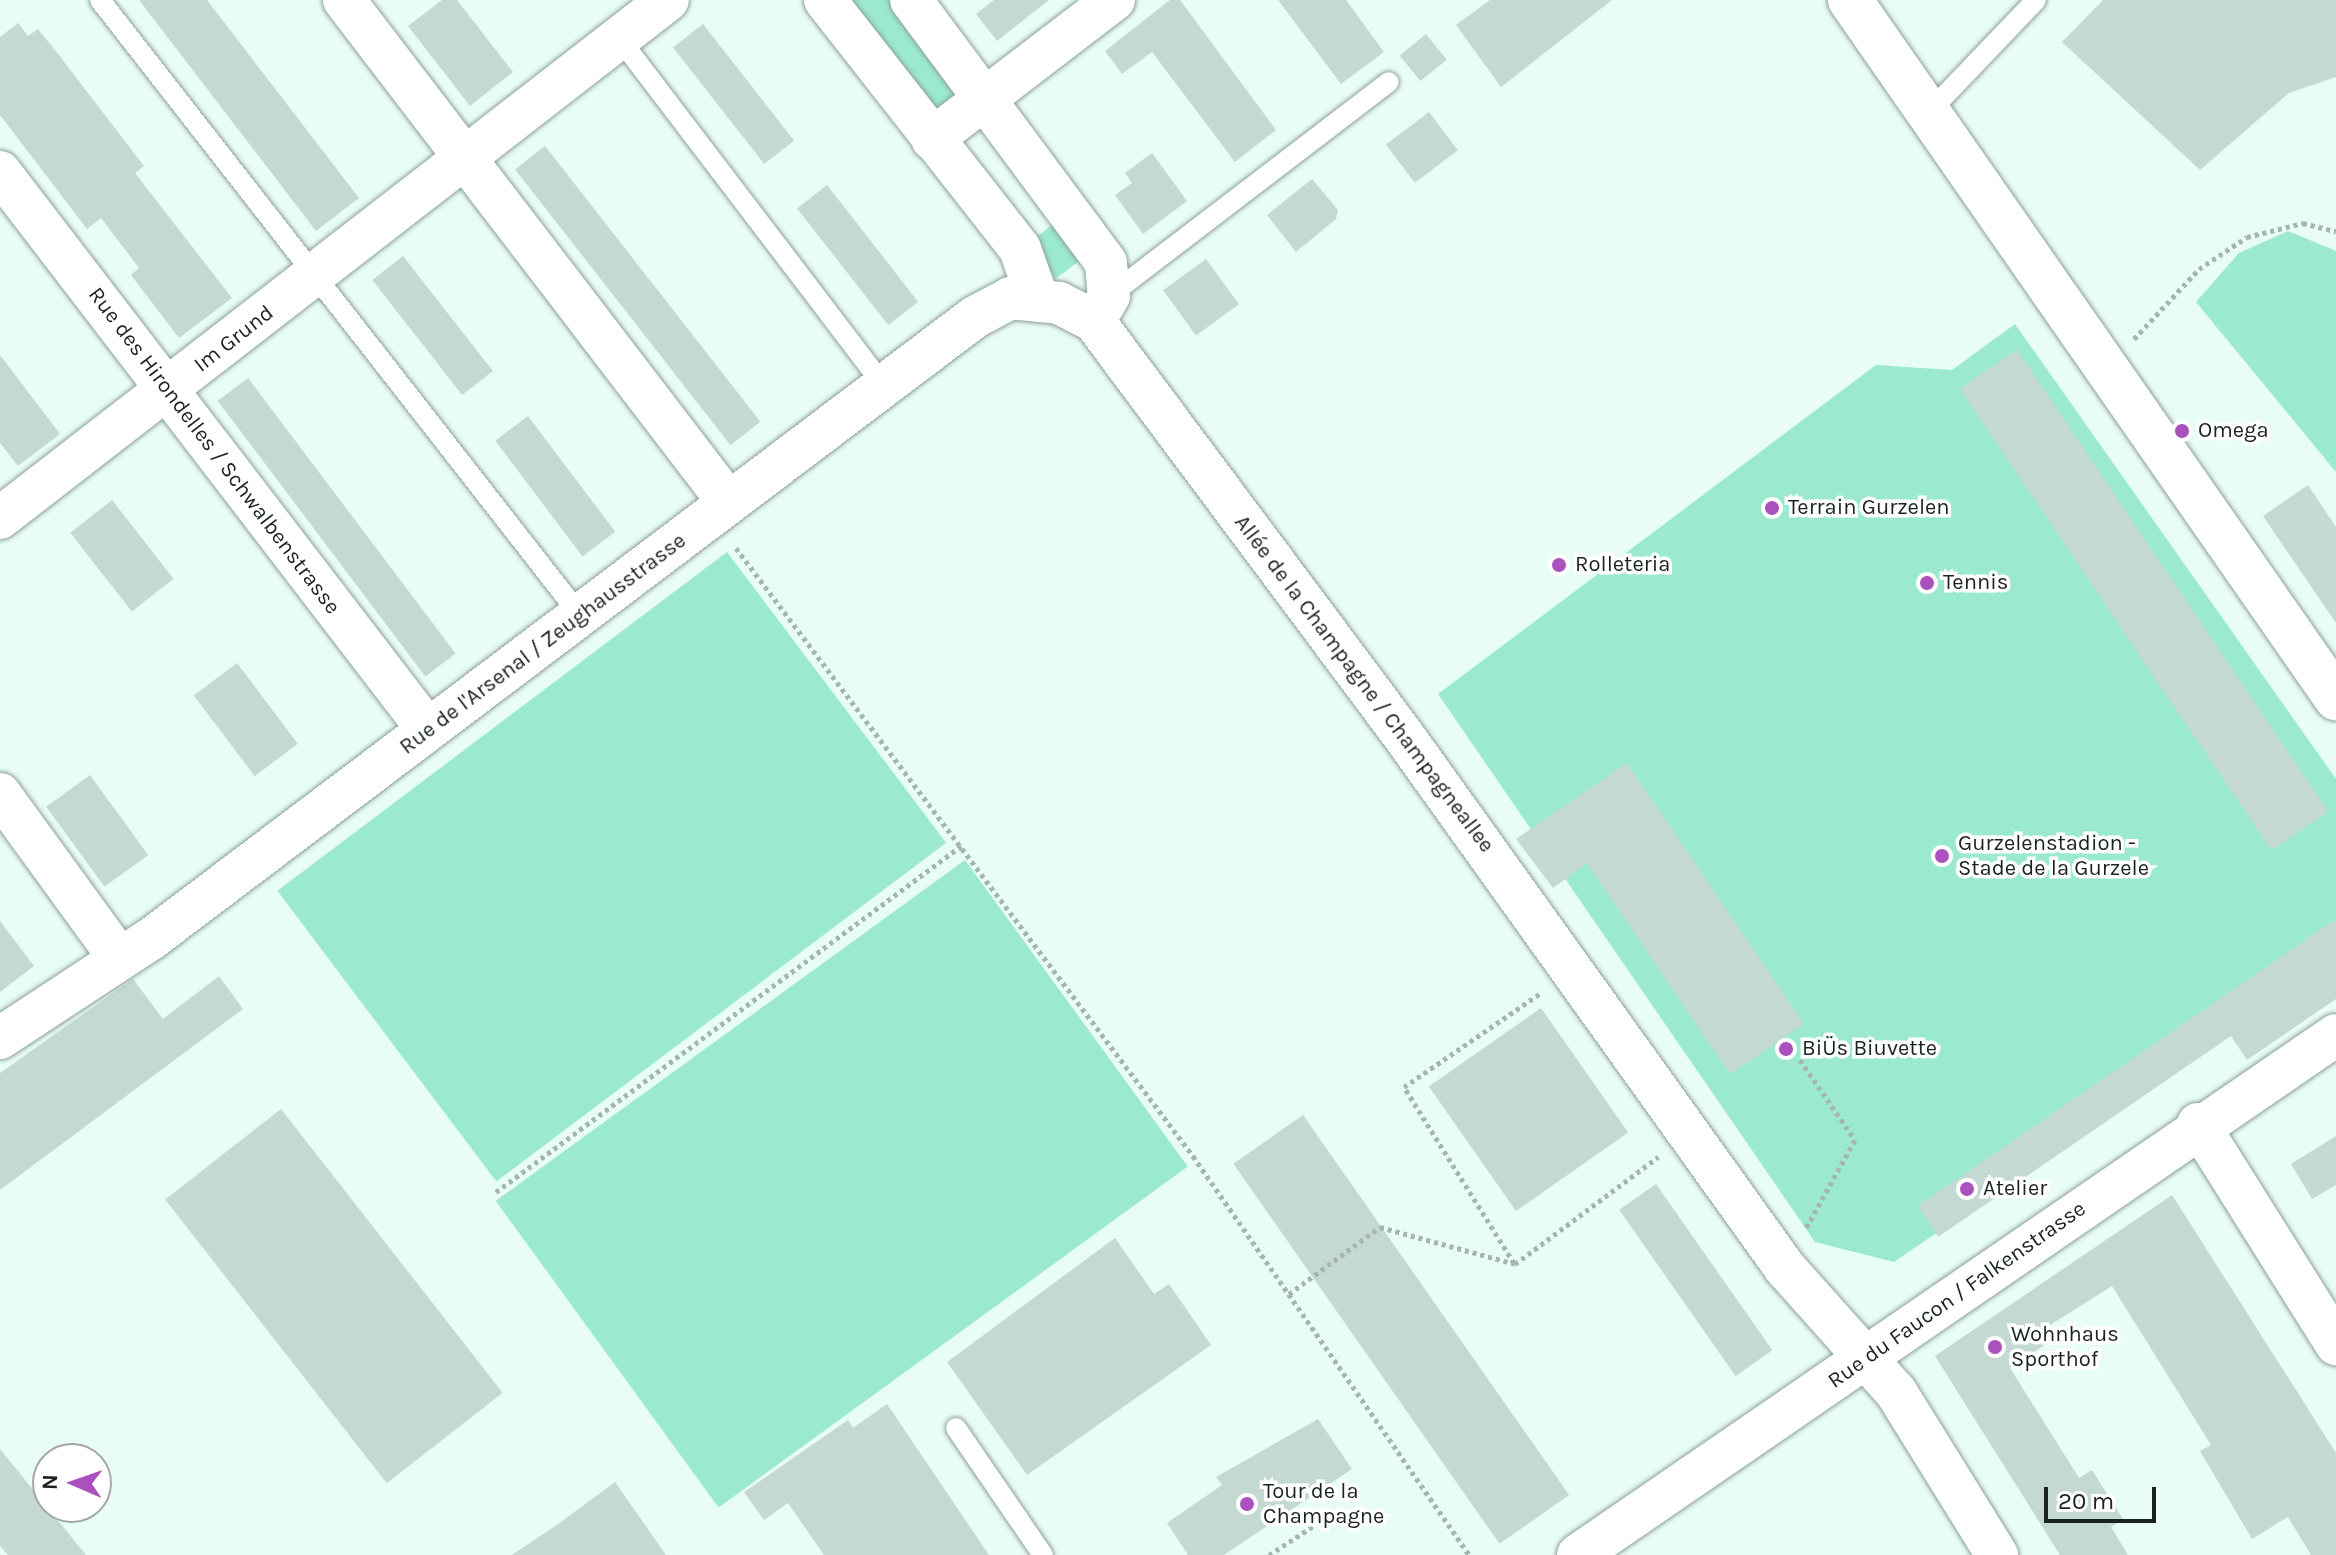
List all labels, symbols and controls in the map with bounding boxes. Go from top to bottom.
street label: Rue des Hirondelles / Schwalbenstrasse [82,282,346,620]
street label: Im Grund [189,300,279,378]
place label: Omega [2198,418,2269,444]
marker: Omega [2173,422,2191,440]
place label: Terrain Gurzelen [1788,495,1950,521]
marker: Terrain Gurzelen [1763,499,1781,517]
street label: Allée de la Champagne / Champagneallee [1228,510,1500,858]
street label: Rue de l'Arsenal / Zeughausstrasse [395,528,691,760]
place label: Rolleteria [1575,552,1670,578]
marker: Rolleteria [1550,556,1568,574]
place label: Tennis [1943,570,2008,596]
marker: Tennis [1918,574,1936,592]
place label: Gurzelenstadion - Stade de la Gurzele [1958,830,2149,882]
marker: Gurzelenstadion - Stade de la Gurzele [1933,847,1951,865]
place label: BiÜs Biuvette [1802,1036,1937,1062]
marker: BiÜs Biuvette [1777,1040,1795,1058]
place label: Atelier [1983,1176,2047,1202]
marker: Atelier [1958,1180,1976,1198]
street label: Rue du Faucon / Falkenstrasse [1823,1196,2091,1394]
place label: Wohnhaus Sporthof [2011,1321,2119,1372]
marker: Wohnhaus Sporthof [1986,1338,2004,1356]
north arrow [32,1443,112,1523]
scale bar [2048,1471,2160,1521]
text: N [37,1474,63,1491]
place label: Tour de la Champagne [1263,1478,1384,1530]
text: 20 m [2058,1487,2114,1515]
marker: Tour de la Champagne [1238,1495,1256,1513]

